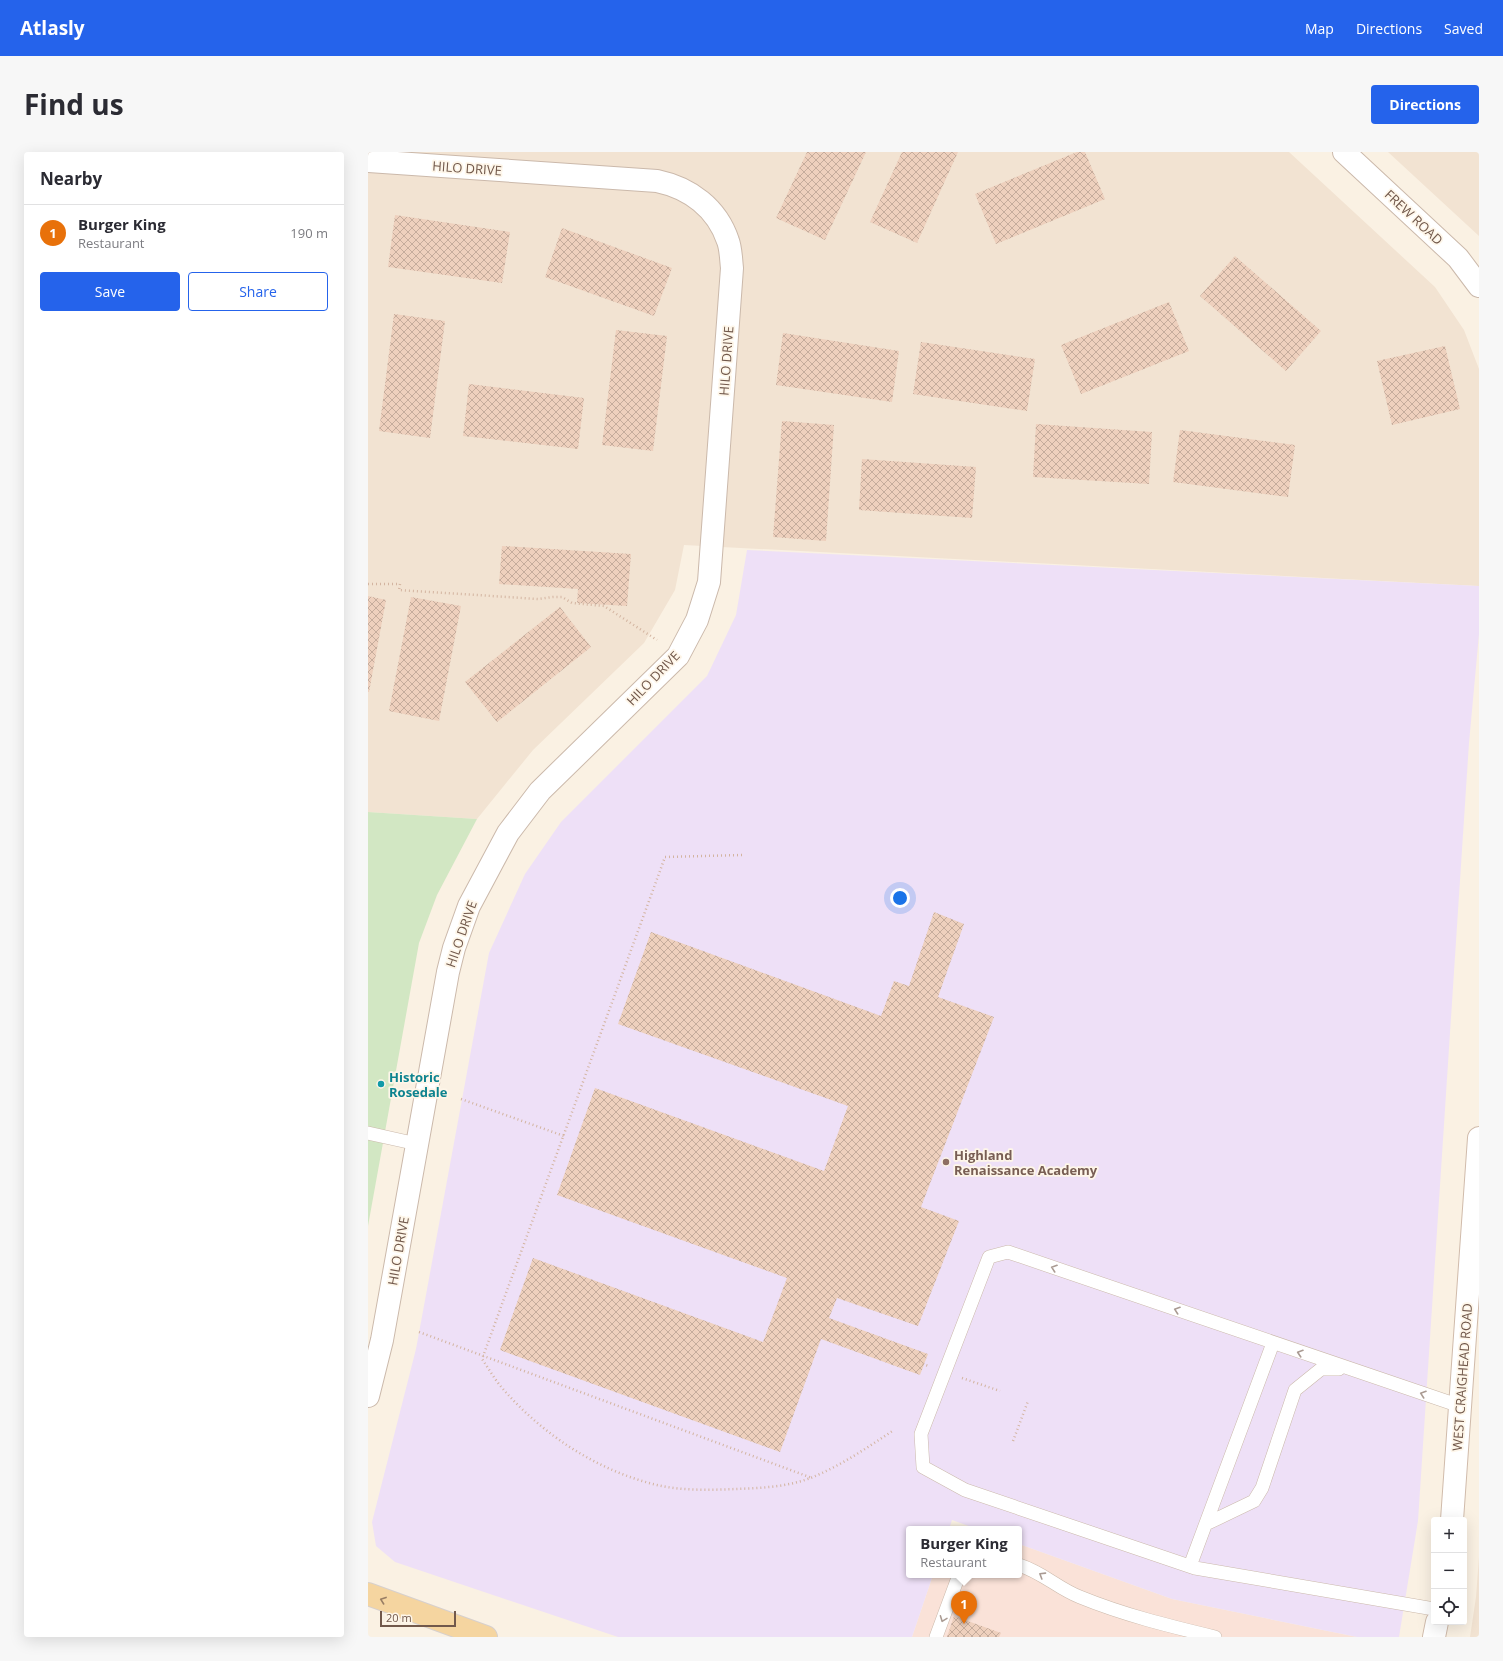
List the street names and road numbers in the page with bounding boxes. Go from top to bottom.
street label: HILO DRIVE [432,157,502,179]
street label: FREW ROAD [1381,185,1447,249]
street label: HILO DRIVE [715,326,737,396]
street label: HILO DRIVE [622,647,684,709]
street label: HILO DRIVE [441,898,481,970]
street label: HILO DRIVE [383,1215,413,1287]
street label: WEST CRAIGHEAD ROAD [1448,1303,1476,1451]

